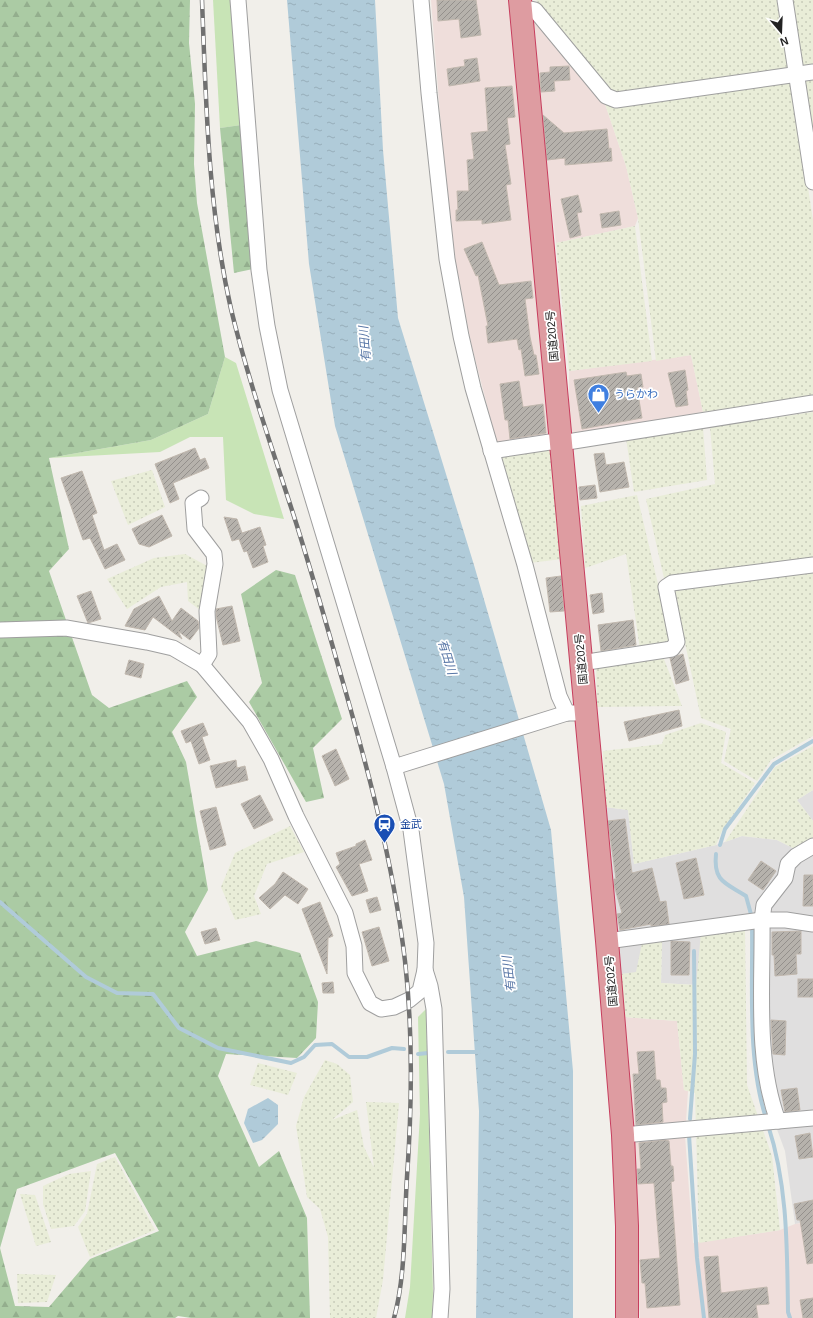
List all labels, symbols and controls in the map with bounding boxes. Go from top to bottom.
north arrow [761,12,801,52]
text: N [778,34,790,48]
street label: 国道202号 [544,310,560,362]
water label: 有田川 [356,323,374,363]
shop icon: うらかわ [586,381,612,414]
place label: うらかわ [614,388,658,400]
street label: 国道202号 [573,633,589,685]
water label: 有田川 [435,638,460,678]
station icon: 金武 [372,811,398,844]
place label: 金武 [400,818,422,830]
water label: 有田川 [500,953,518,993]
street label: 国道202号 [603,955,619,1007]

